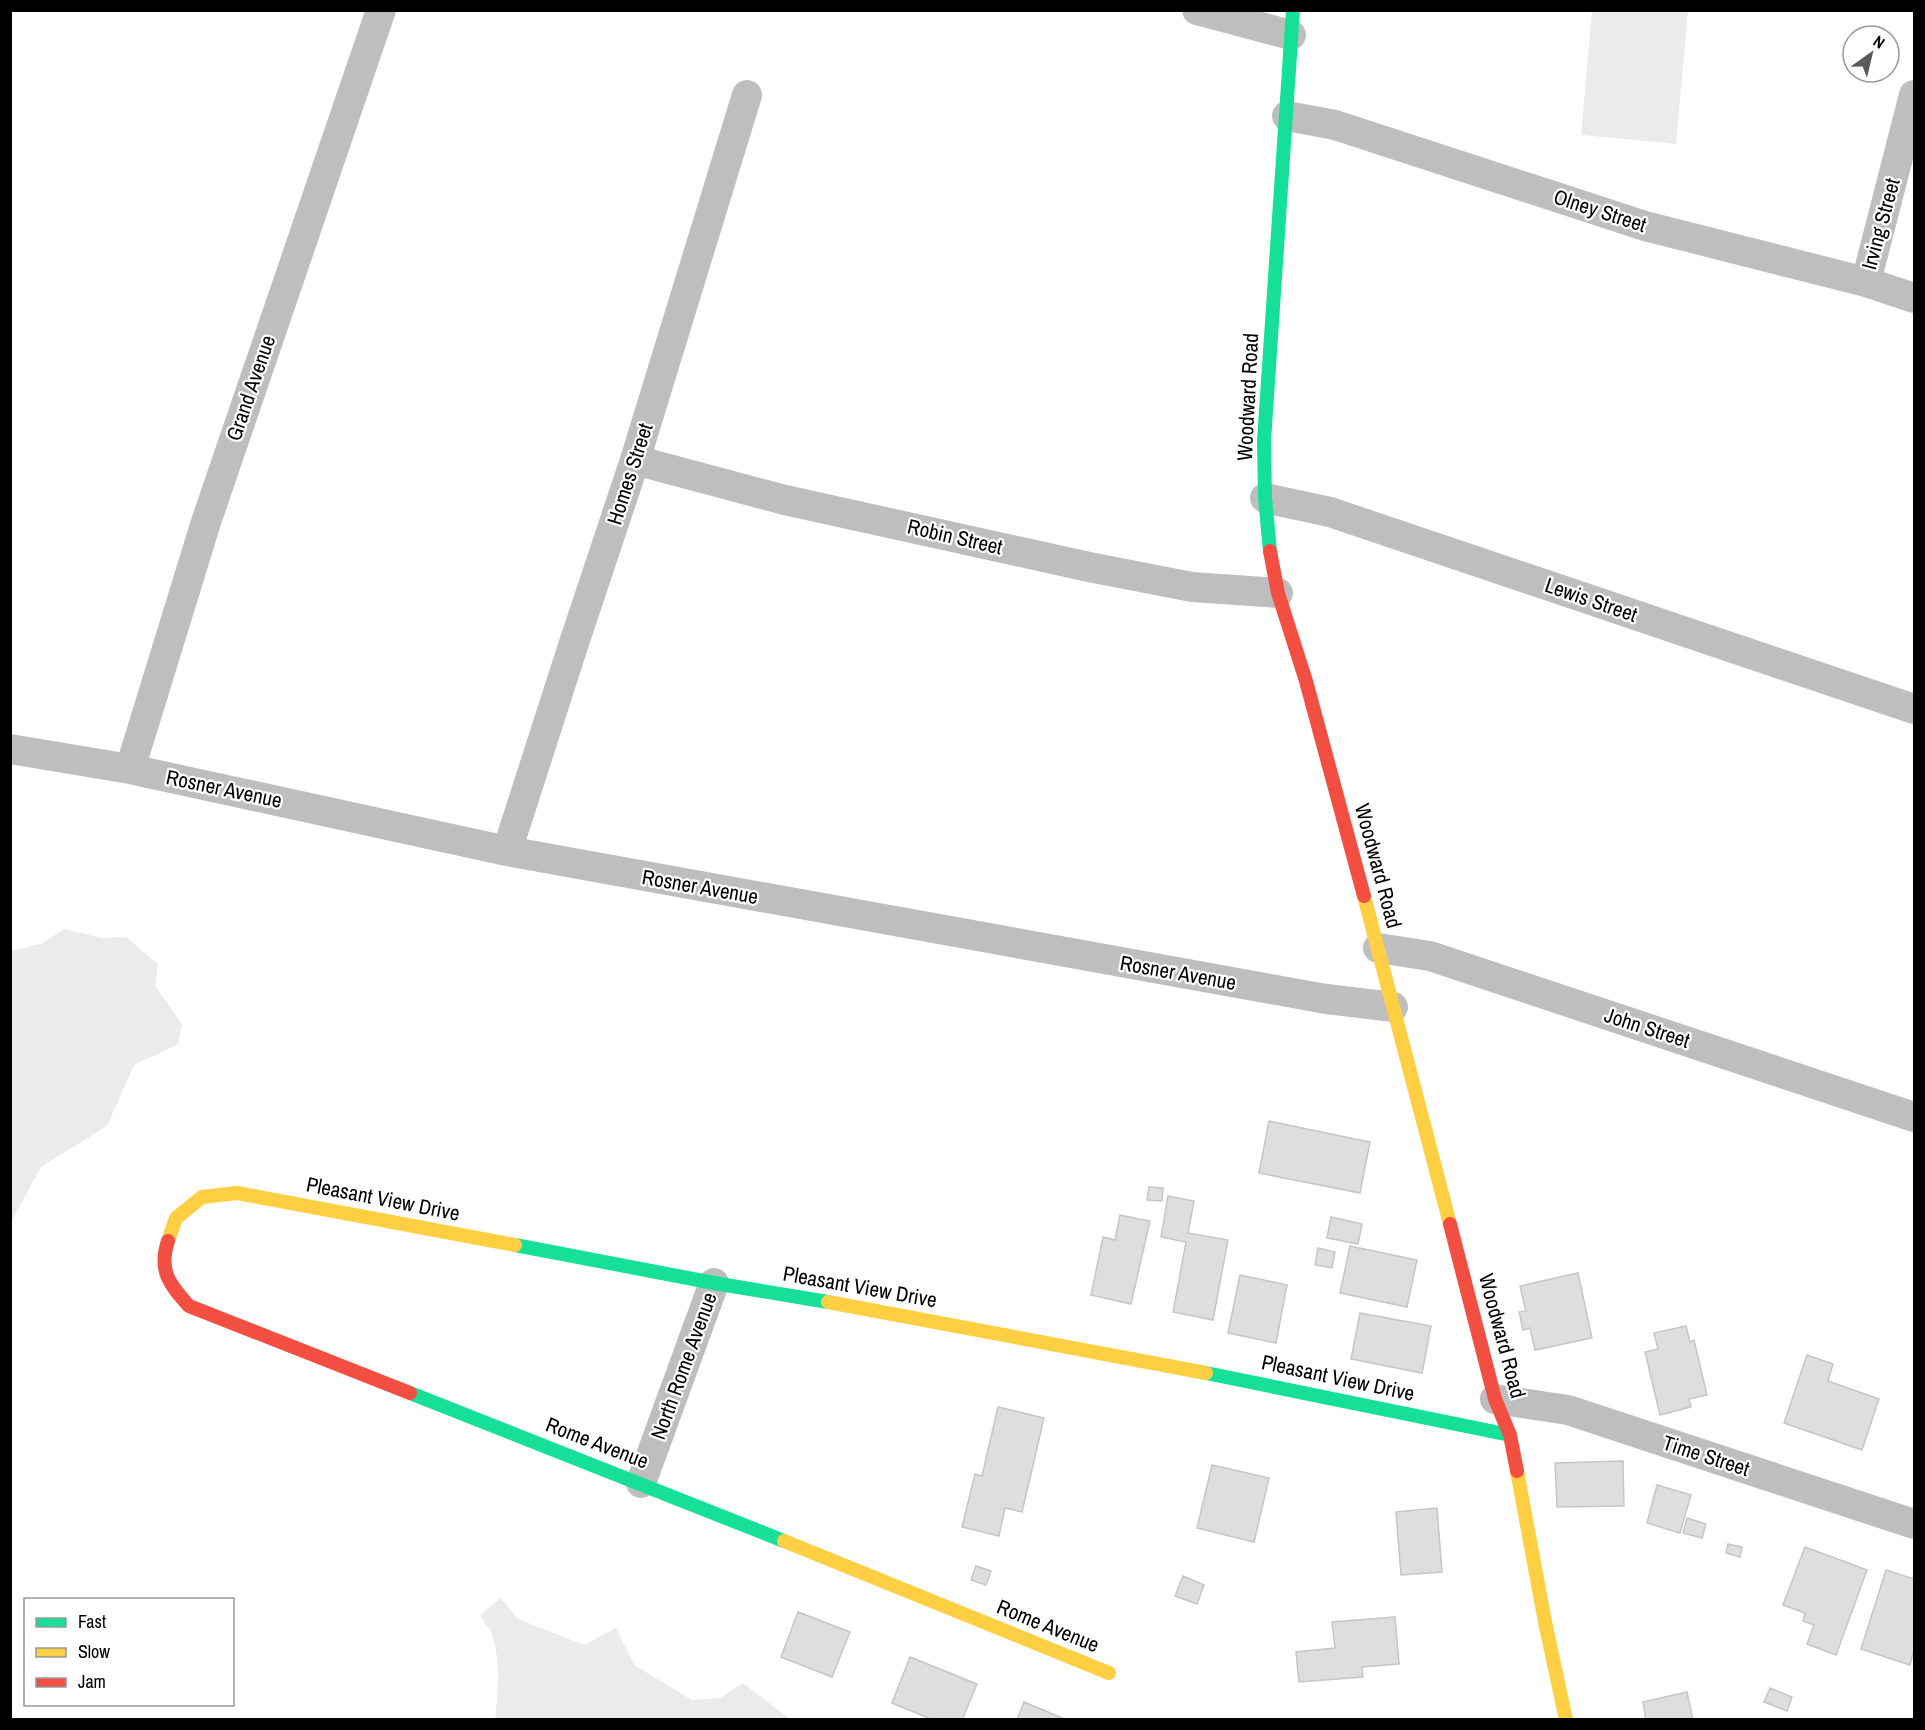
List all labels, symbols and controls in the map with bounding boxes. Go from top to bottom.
north arrow [1841,24,1901,84]
text: N [1869,30,1889,53]
street label: Irving Street [1854,175,1907,273]
street label: Olney Street [1550,182,1650,239]
street label: Grand Avenue [219,331,282,444]
street label: Woodward Road [1230,332,1265,462]
street label: Homes Street [599,419,660,528]
street label: Robin Street [905,512,1006,562]
street label: Lewis Street [1541,570,1641,629]
street label: Rosner Avenue [164,762,285,815]
street label: Woodward Road [1348,800,1409,931]
street label: Rosner Avenue [640,862,760,911]
street label: Rosner Avenue [1118,948,1238,997]
street label: John Street [1601,1000,1694,1055]
street label: Pleasant View Drive [304,1169,462,1228]
street label: Pleasant View Drive [781,1259,939,1314]
street label: Woodward Road [1472,1270,1533,1401]
street label: North Rome Avenue [643,1288,724,1444]
street label: Pleasant View Drive [1259,1347,1417,1408]
street label: Rome Avenue [542,1410,653,1475]
street label: Time Street [1659,1428,1753,1483]
street label: Rome Avenue [993,1592,1104,1659]
legend [24,1598,234,1706]
text: Fast [78,1609,106,1634]
text: Slow [78,1639,110,1664]
text: Jam [78,1669,106,1694]

